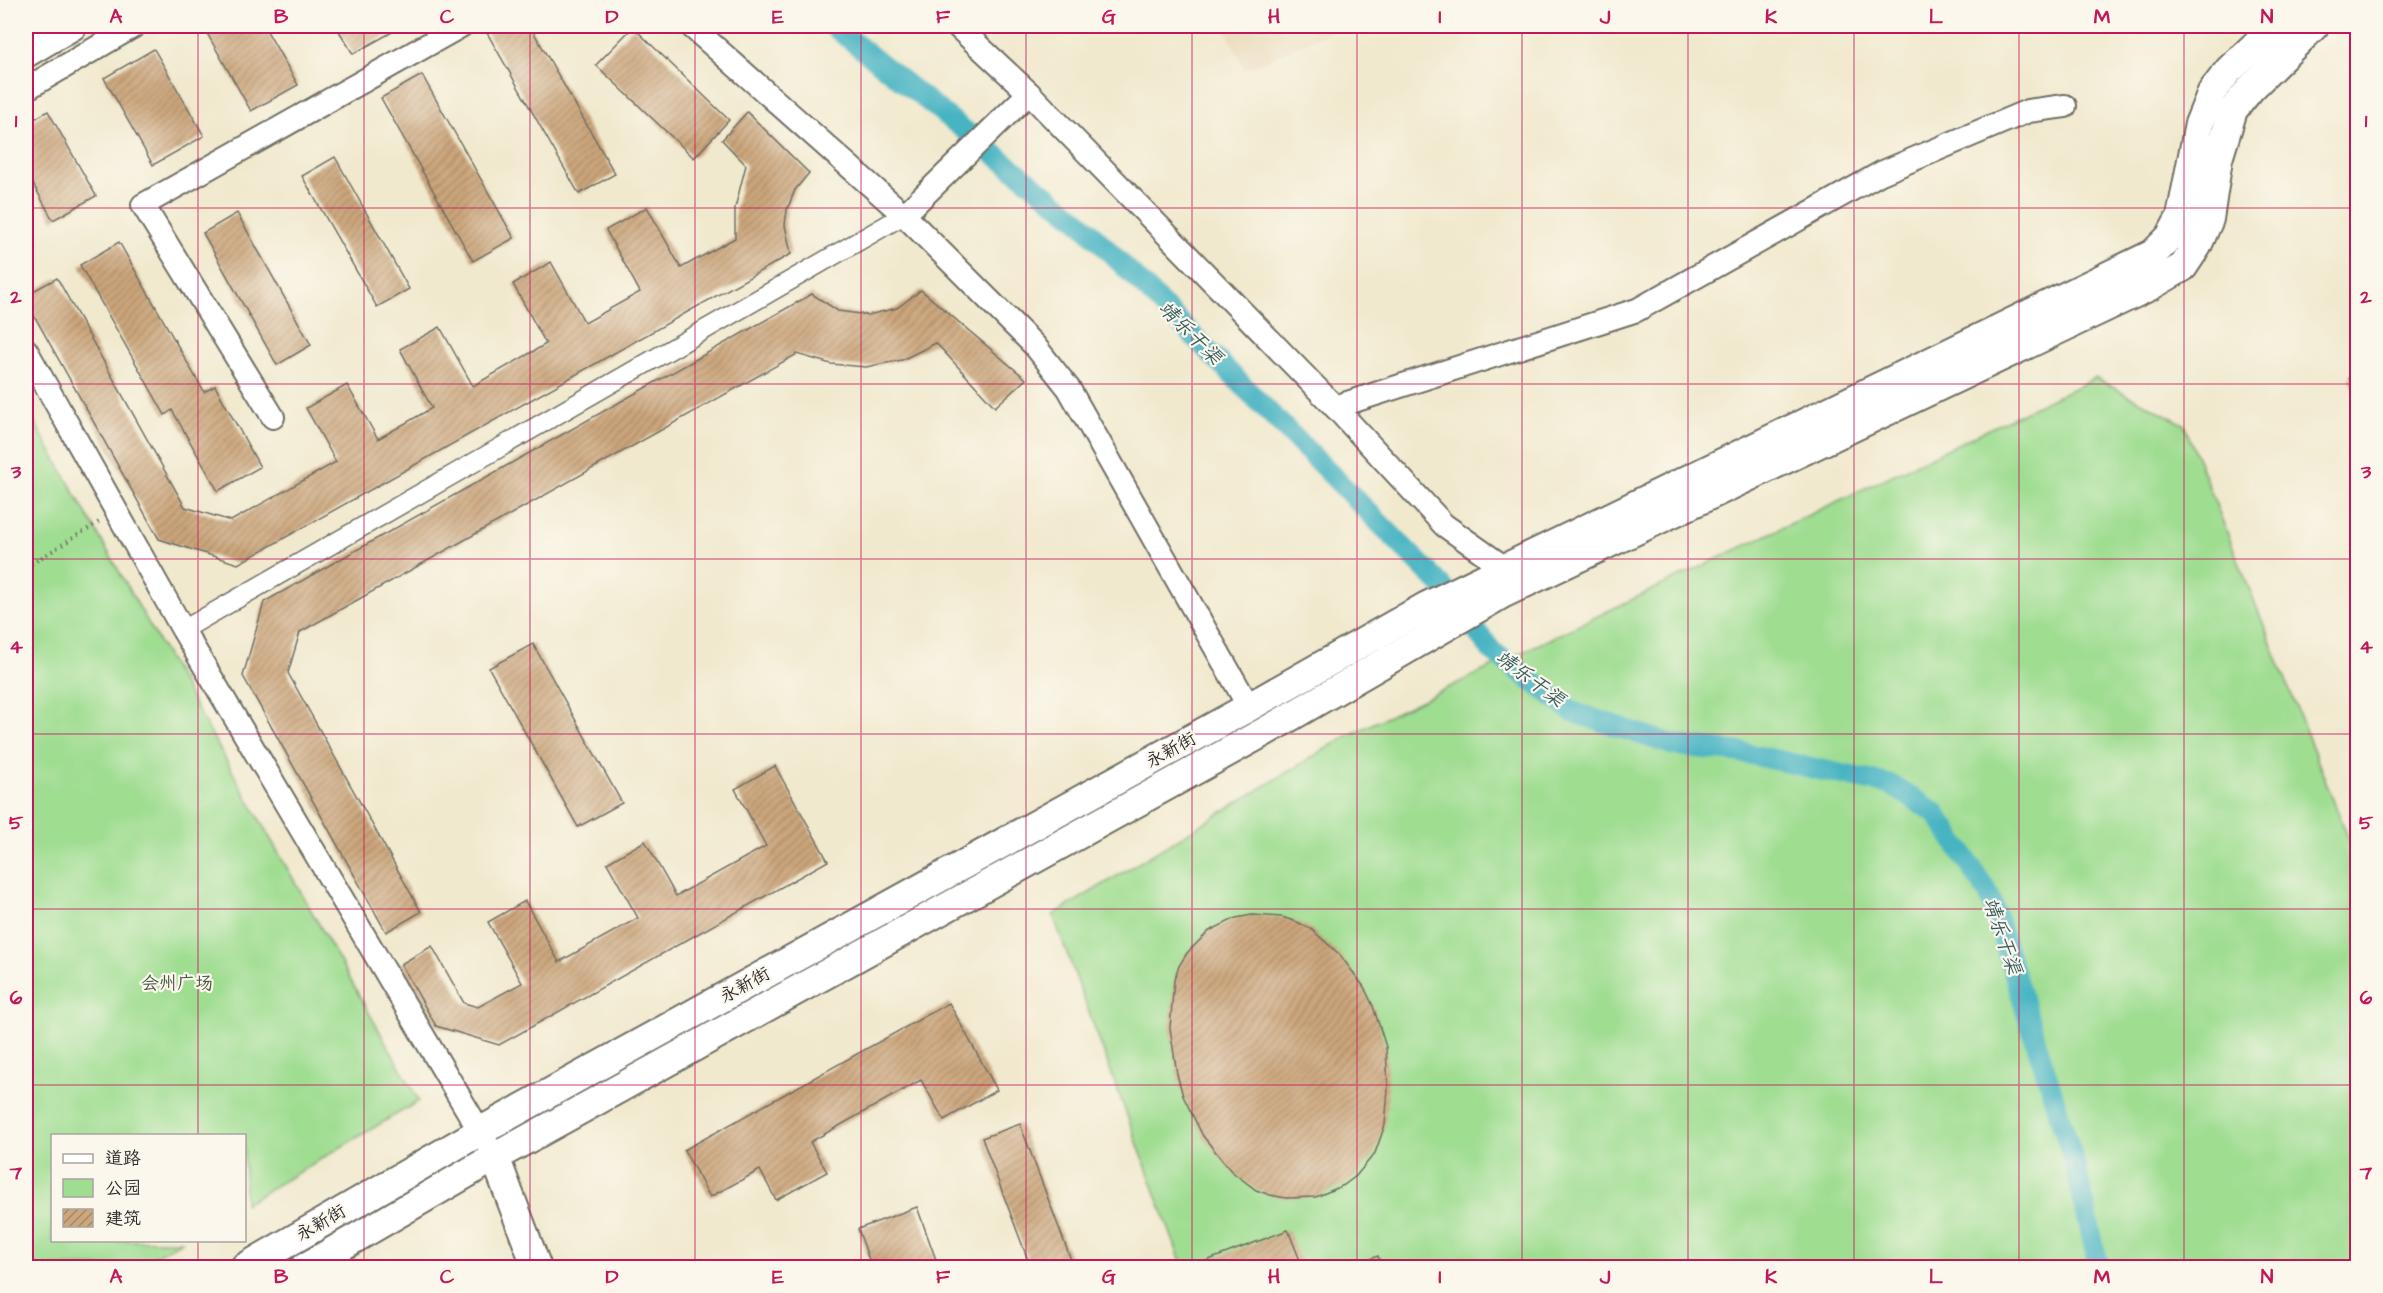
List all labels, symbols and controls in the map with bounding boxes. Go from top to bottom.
text: A [110,3,123,31]
text: B [274,3,289,31]
text: C [440,3,455,31]
text: D [606,3,619,31]
text: E [772,3,784,31]
text: F [936,3,951,31]
text: G [1102,3,1116,31]
text: H [1268,3,1280,31]
text: I [1438,3,1442,31]
text: J [1599,3,1611,31]
text: K [1765,3,1778,31]
text: L [1929,3,1943,31]
text: M [2094,3,2111,31]
text: N [2261,3,2274,31]
text: 1 [15,107,18,135]
text: 1 [2365,107,2368,135]
text: 2 [9,283,22,311]
text: 2 [2359,283,2372,311]
water label: 靖乐干渠 [1152,295,1230,373]
text: 3 [10,458,22,486]
text: 3 [2360,458,2372,486]
text: 4 [9,633,23,661]
text: 4 [2359,633,2373,661]
water label: 靖乐干渠 [1490,644,1572,715]
street label: 永新街 [1141,726,1201,774]
text: 5 [9,809,24,837]
text: 5 [2359,809,2374,837]
water label: 靖乐干渠 [1976,894,2029,980]
street label: 永新街 [715,961,775,1009]
park label: 会州广场 [141,971,213,996]
text: 6 [10,984,23,1012]
text: 6 [2360,984,2373,1012]
legend [51,1134,246,1242]
text: 道路 [105,1146,141,1171]
text: 7 [9,1159,23,1187]
text: 7 [2359,1159,2373,1187]
text: 公园 [105,1176,141,1201]
street label: 永新街 [291,1199,351,1247]
text: 建筑 [105,1206,141,1231]
text: A [110,1263,123,1291]
text: B [274,1263,289,1291]
text: C [440,1263,455,1291]
text: D [606,1263,619,1291]
text: E [772,1263,784,1291]
text: F [936,1263,951,1291]
text: G [1102,1263,1116,1291]
text: H [1268,1263,1280,1291]
text: I [1438,1263,1442,1291]
text: J [1599,1263,1611,1291]
text: K [1765,1263,1778,1291]
text: L [1929,1263,1943,1291]
text: M [2094,1263,2111,1291]
text: N [2261,1263,2274,1291]

